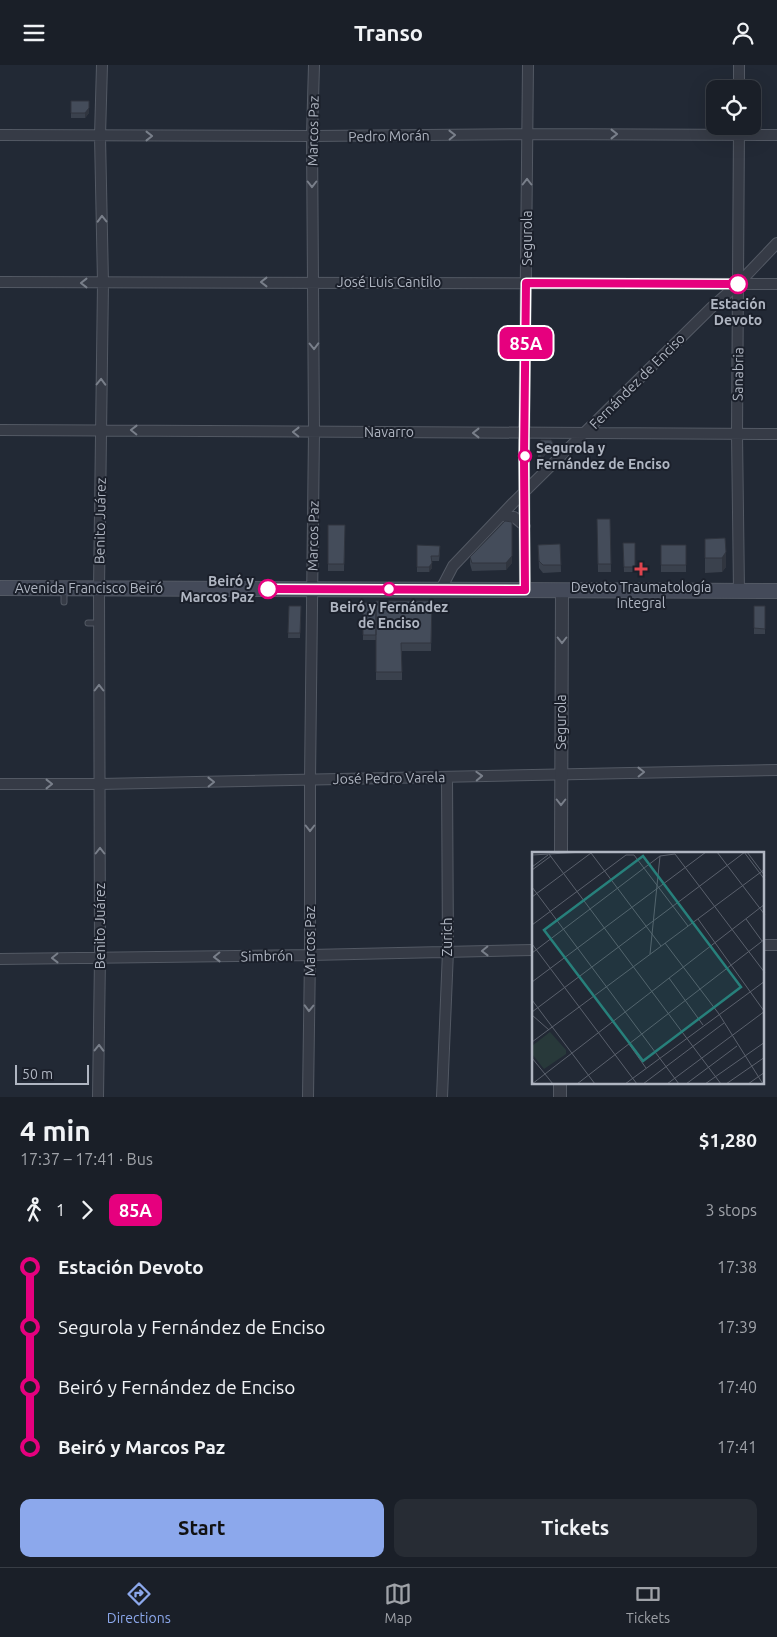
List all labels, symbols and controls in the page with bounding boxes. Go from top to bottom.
icon: menu [20,19,48,47]
icon: person [729,19,757,47]
text: Transo [354,20,423,45]
map controls [706,80,761,135]
button: locate [706,80,761,135]
street label: Marcos Paz [304,96,322,166]
street label: Pedro Morán [348,127,430,145]
one-way arrow [610,129,618,139]
one-way arrow [448,130,456,140]
one-way arrow [146,131,153,141]
one-way arrow [522,178,532,186]
one-way arrow [307,180,317,188]
street label: Segurola [519,210,535,266]
one-way arrow [97,215,107,223]
street label: José Luis Cantilo [337,274,441,290]
marker: Estación Devoto [728,274,748,294]
one-way arrow [260,277,268,287]
one-way arrow [80,278,88,288]
place label: Estación Devoto [710,296,766,328]
line badge: 85A [497,327,555,359]
street label: Fernández de Enciso [586,330,688,432]
text: 85A [510,333,542,353]
one-way arrow [308,342,319,350]
street label: Sanabria [730,347,746,401]
one-way arrow [96,378,106,386]
street label: Navarro [364,424,414,440]
one-way arrow [130,425,138,435]
one-way arrow [292,427,300,437]
one-way arrow [472,428,480,438]
place label: Segurola y Fernández de Enciso [536,440,670,472]
marker: Segurola y Fernández de Enciso [518,449,532,463]
street label: Benito Juárez [91,478,109,564]
street label: Marcos Paz [304,501,322,571]
marker: Devoto Traumatología Integral [634,562,648,576]
place label: Beiró y Marcos Paz [180,573,255,605]
marker: Beiró y Marcos Paz [258,579,278,599]
place label: Devoto Traumatología Integral [571,579,711,611]
street label: Avenida Francisco Beiró [15,580,163,596]
marker: Beiró y Fernández de Enciso [382,582,396,596]
place label: Beiró y Fernández de Enciso [330,599,448,631]
one-way arrow [557,636,567,644]
one-way arrow [94,684,104,692]
street label: Segurola [553,694,569,750]
one-way arrow [637,767,645,778]
street label: José Pedro Varela [333,769,445,787]
one-way arrow [475,771,483,781]
one-way arrow [208,777,215,787]
one-way arrow [45,779,53,789]
one-way arrow [556,798,566,806]
one-way arrow [305,825,315,833]
one-way arrow [95,847,105,854]
inset map [532,852,764,1084]
street label: Benito Juárez [92,883,108,969]
street label: Marcos Paz [302,906,318,976]
street label: Zurich [439,917,455,957]
one-way arrow [480,946,488,956]
street label: Simbrón [241,948,293,964]
one-way arrow [213,951,221,962]
one-way arrow [50,953,58,964]
one-way arrow [304,1005,315,1013]
one-way arrow [94,1044,104,1052]
scale bar [15,1062,89,1085]
text: 50 m [22,1066,53,1082]
text: 4 min [20,1115,91,1146]
text: $1,280 [699,1129,757,1151]
text: 17:37 – 17:41 · Bus [20,1150,153,1168]
icon: walk [20,1196,48,1224]
icon: forward [73,1196,101,1224]
text: 85A [119,1200,152,1220]
text: 1 [56,1201,65,1219]
text: 3 stops [705,1201,757,1219]
text: Estación Devoto [58,1256,204,1278]
text: 17:38 [717,1258,757,1276]
text: Segurola y Fernández de Enciso [58,1316,325,1338]
text: 17:39 [717,1318,757,1336]
text: Beiró y Fernández de Enciso [58,1376,295,1398]
text: 17:40 [717,1378,757,1396]
text: Beiró y Marcos Paz [58,1436,225,1458]
text: 17:41 [717,1438,757,1456]
button: Start [20,1499,384,1557]
button: Tickets [394,1499,757,1557]
tab: Directions [107,1580,171,1626]
tab: Map [384,1580,412,1626]
tab: Tickets [626,1580,670,1626]

